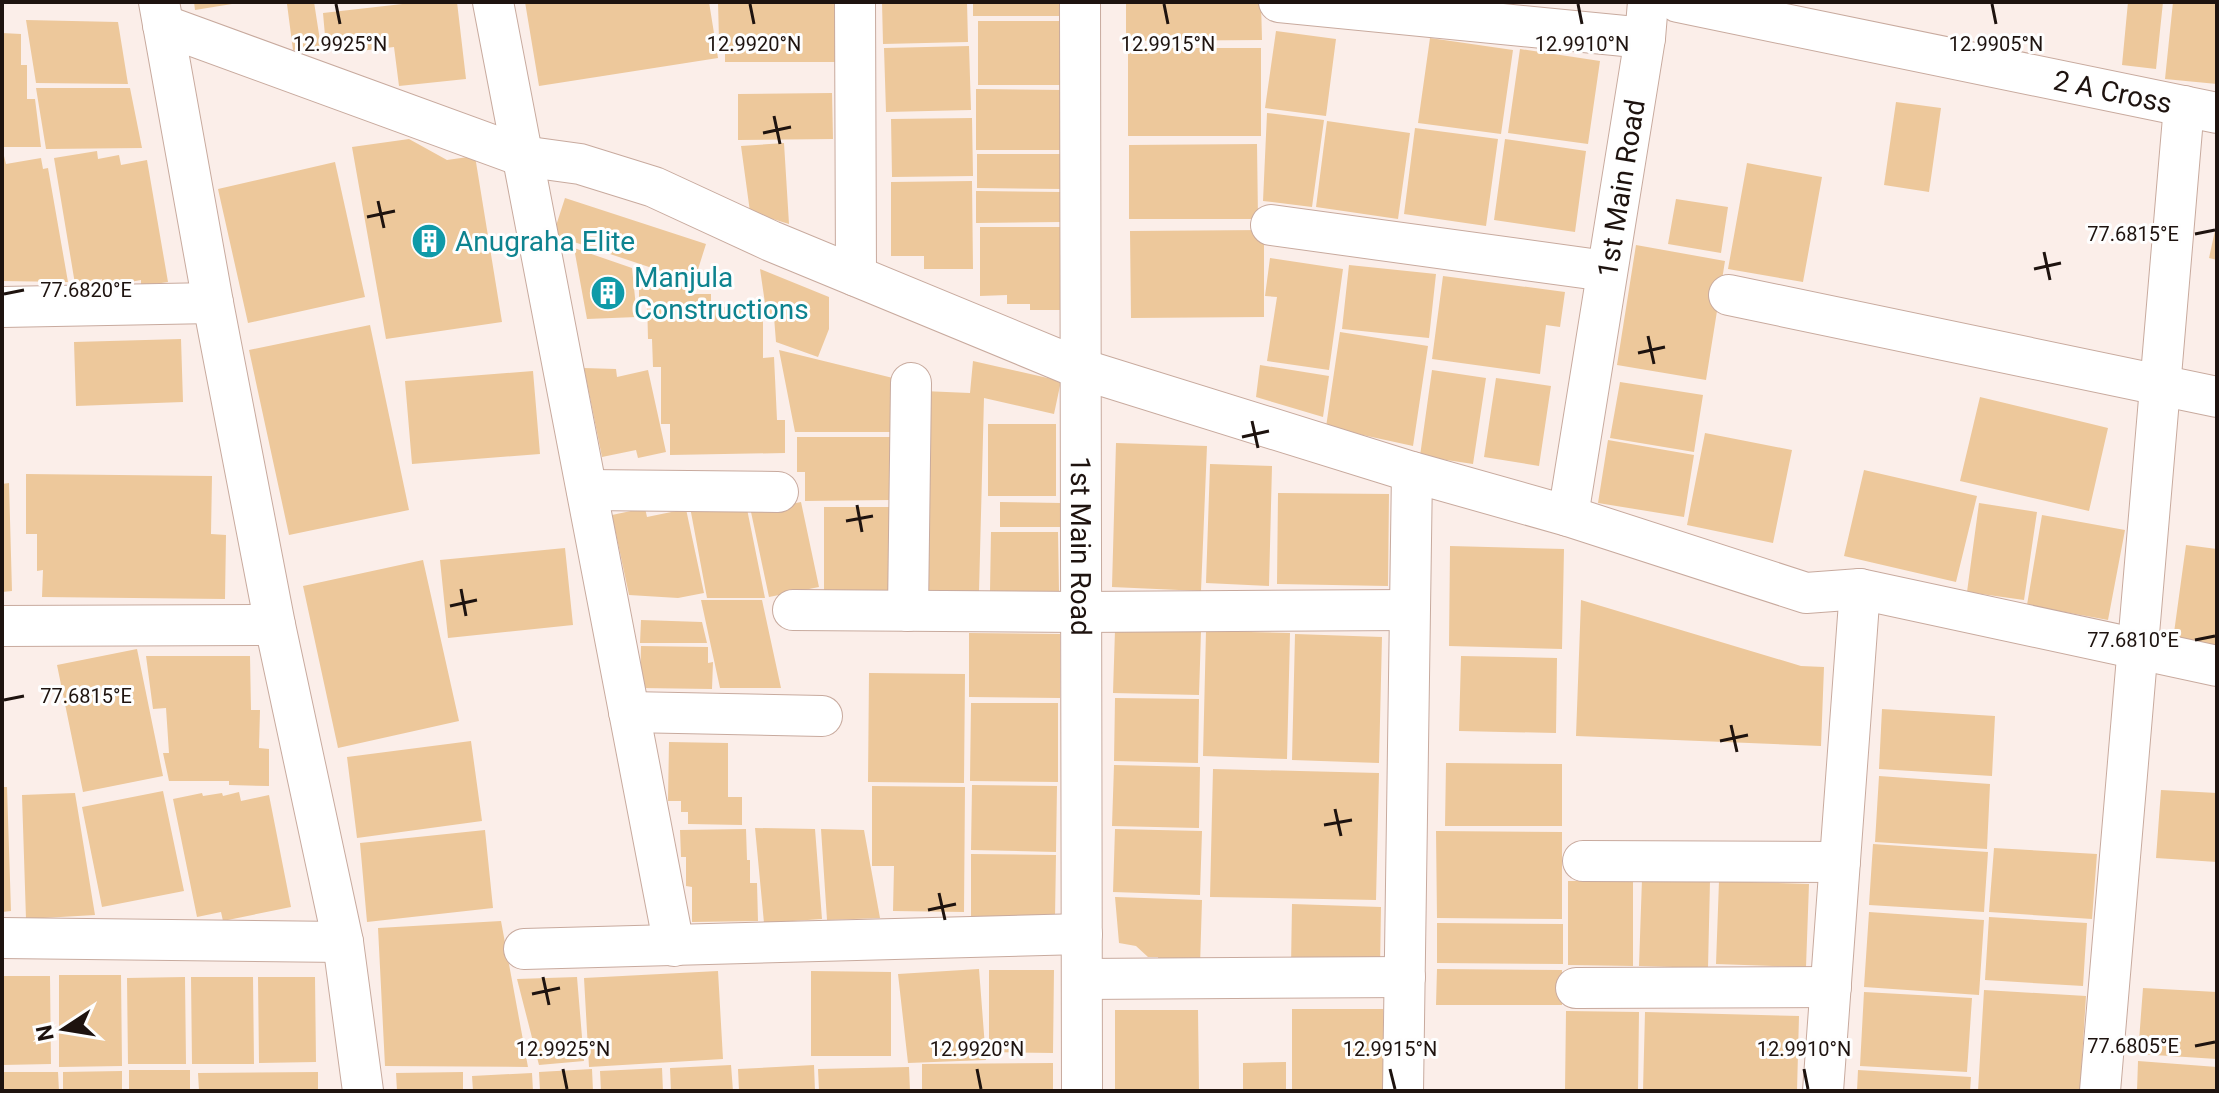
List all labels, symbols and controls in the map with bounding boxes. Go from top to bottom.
text: 12.9925°N [293,32,387,56]
text: 12.9920°N [707,32,801,56]
text: 12.9915°N [1121,32,1215,56]
text: 12.9910°N [1535,32,1629,56]
text: 12.9905°N [1949,32,2043,56]
street label: 2 A Cross [2051,63,2175,120]
street label: 1st Main Road [1590,97,1651,279]
building icon: Anugraha Elite [410,222,448,260]
text: 77.6815°E [2087,222,2179,246]
place label: Anugraha Elite [455,225,635,258]
place label: Manjula Constructions [634,261,809,326]
building icon: Manjula Constructions [589,274,627,312]
text: 77.6820°E [40,278,132,302]
street label: 1st Main Road [1064,456,1098,636]
text: 77.6810°E [2087,628,2179,652]
text: 77.6815°E [40,684,132,708]
north arrow [24,989,104,1069]
text: N [31,1023,59,1043]
text: 77.6805°E [2087,1034,2179,1058]
text: 12.9925°N [516,1037,610,1061]
text: 12.9920°N [930,1037,1024,1061]
text: 12.9915°N [1343,1037,1437,1061]
text: 12.9910°N [1757,1037,1851,1061]

